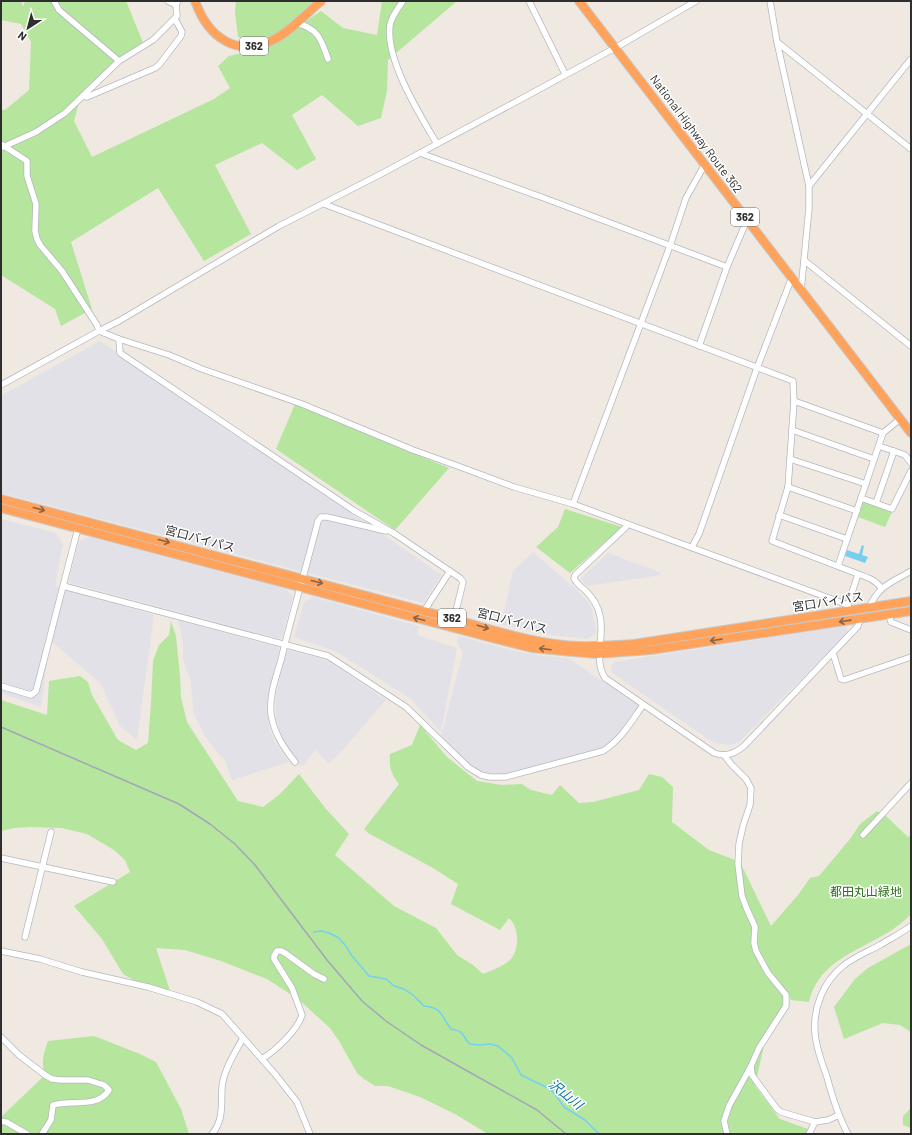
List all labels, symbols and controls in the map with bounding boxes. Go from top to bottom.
north arrow [8,8,48,48]
text: N [15,29,29,44]
road number: 362 [240,37,268,55]
street label: National Highway Route 362 [648,72,746,195]
road number: 362 [731,208,759,226]
one-way arrow [32,506,45,513]
street label: 宮口バイパス [164,522,237,554]
one-way arrow [158,538,171,546]
one-way arrow [310,579,323,587]
street label: 宮口バイパス [791,588,864,614]
street label: 宮口バイパス [476,605,549,636]
road number: 362 [438,609,466,627]
one-way arrow [413,614,426,622]
one-way arrow [839,617,852,625]
one-way arrow [476,624,489,631]
one-way arrow [710,636,723,644]
one-way arrow [539,645,552,653]
park label: 都田丸山緑地 [830,884,902,898]
water label: 沢山川 [546,1076,588,1114]

